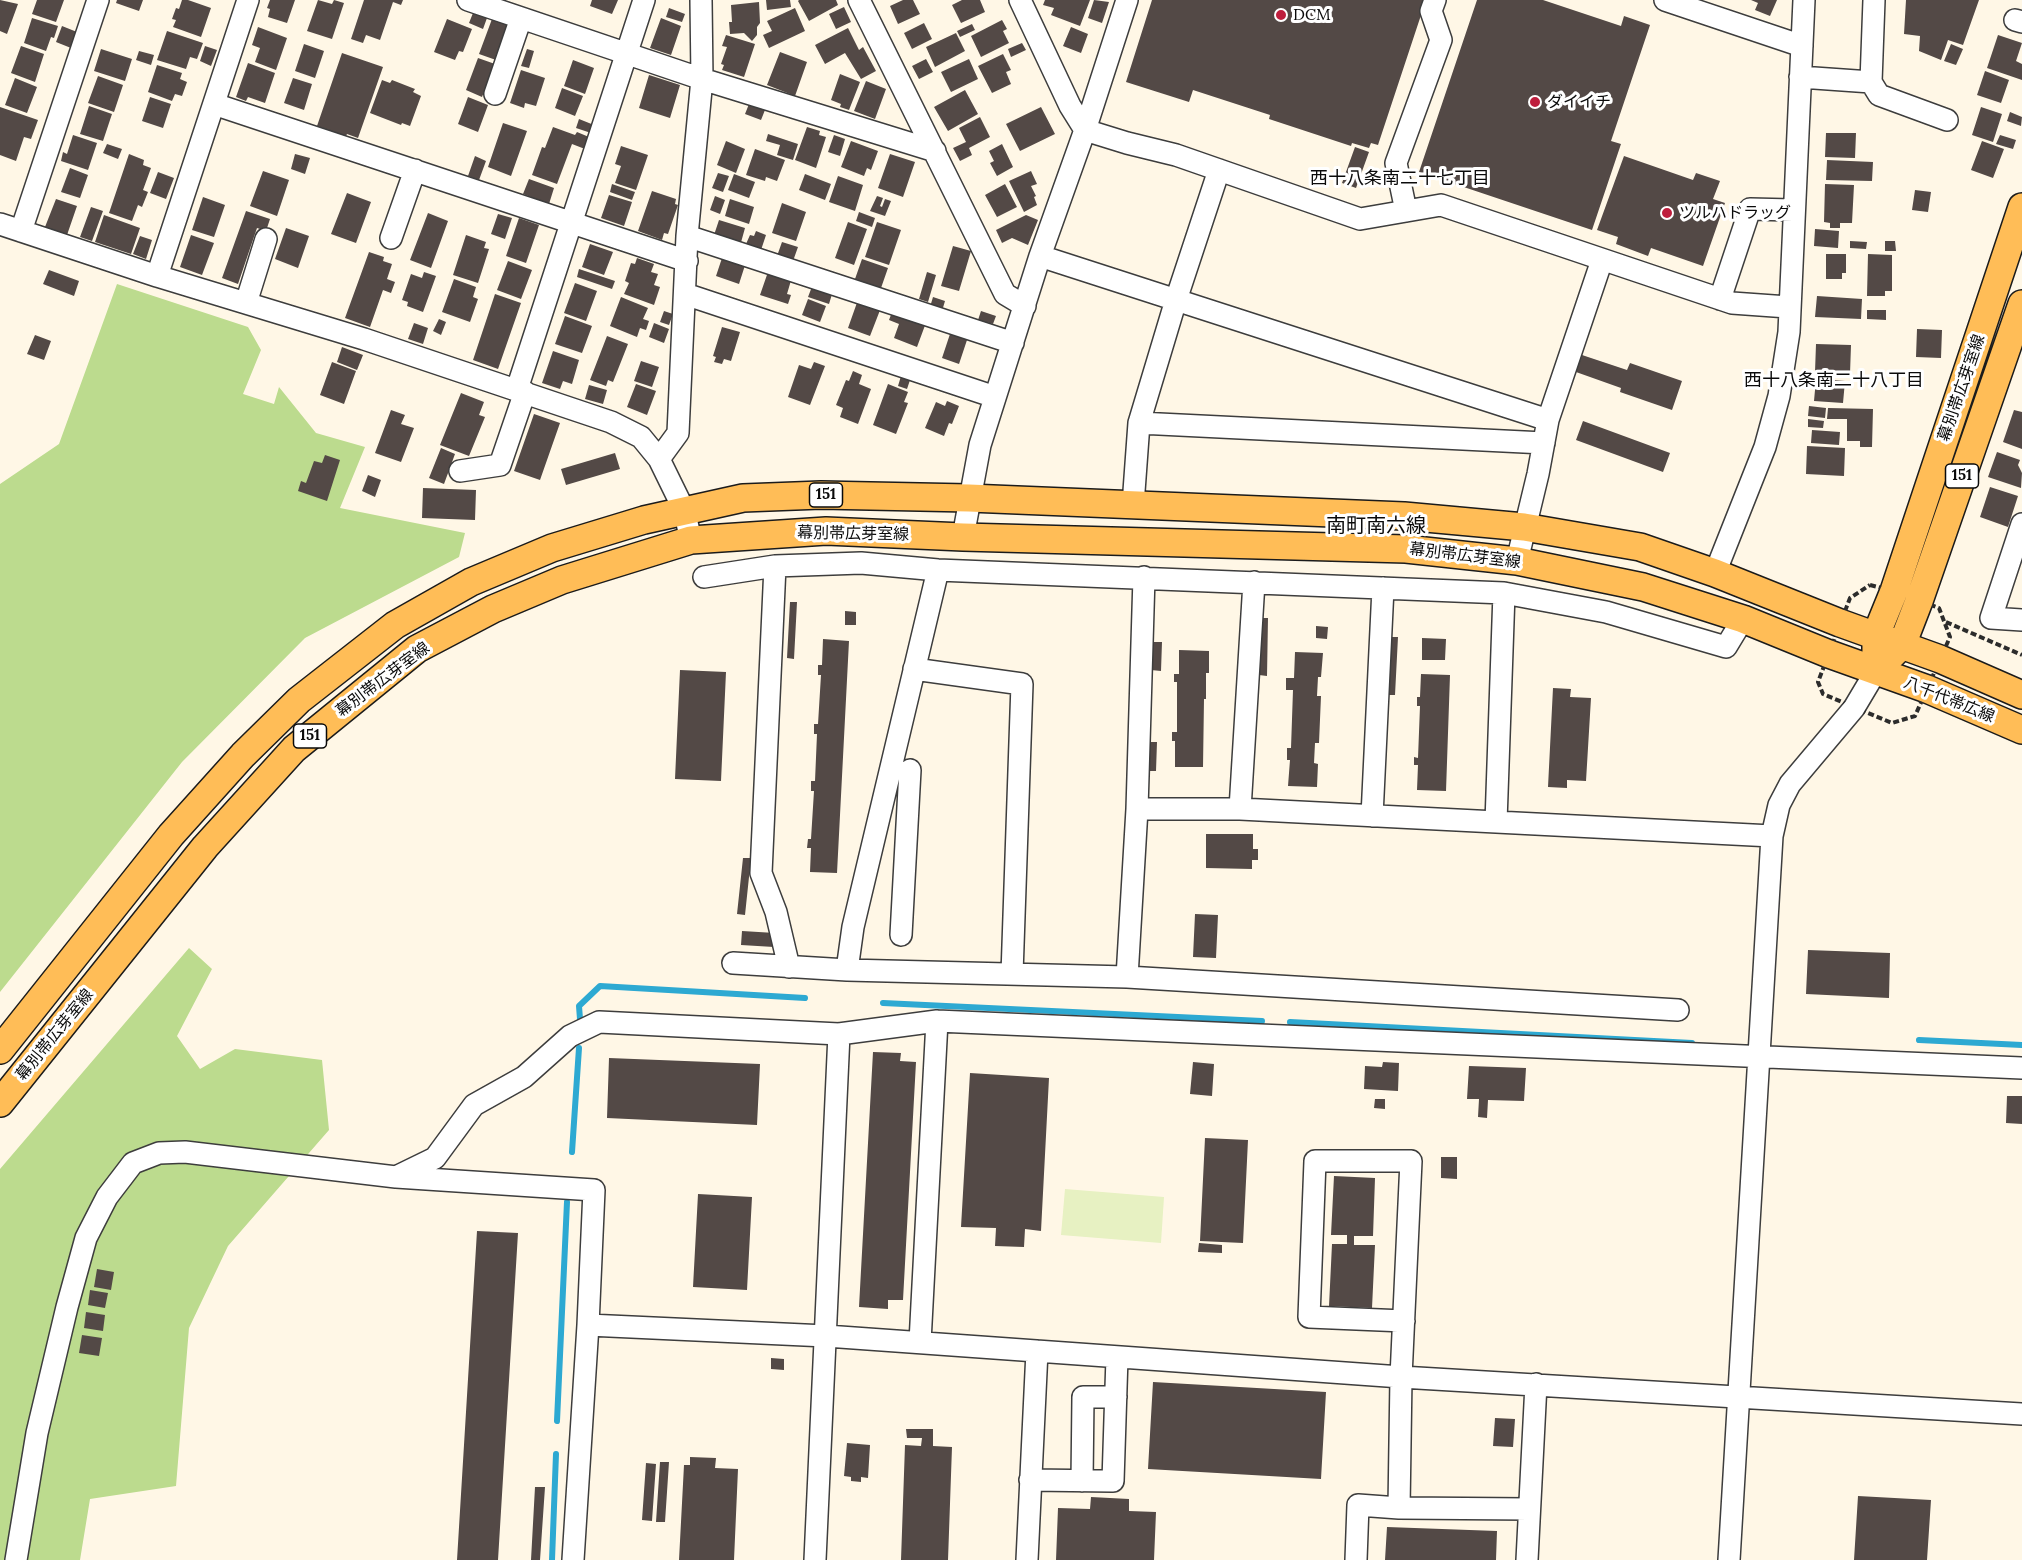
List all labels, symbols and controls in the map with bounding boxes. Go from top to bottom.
place label: DCM [1293,5,1331,25]
marker: DCM [1274,8,1288,22]
place label: ダイイチ [1547,92,1611,112]
marker: ダイイチ [1528,95,1542,109]
district label: 西十八条南二十七丁目 [1310,168,1490,190]
place label: ツルハドラッグ [1679,203,1791,223]
marker: ツルハドラッグ [1660,206,1674,220]
street label: 幕別帯広芽室線 [1935,332,1989,444]
district label: 西十八条南二十八丁目 [1744,370,1924,392]
road number: 151 [1946,464,1978,488]
road number: 151 [810,483,842,507]
district label: 南町南六線 [1326,514,1426,538]
street label: 幕別帯広芽室線 [797,523,909,545]
street label: 幕別帯広芽室線 [1408,540,1522,572]
street label: 幕別帯広芽室線 [332,639,434,721]
street label: 八千代帯広線 [1901,673,1997,727]
road number: 151 [294,724,326,748]
street label: 幕別帯広芽室線 [12,985,98,1085]

